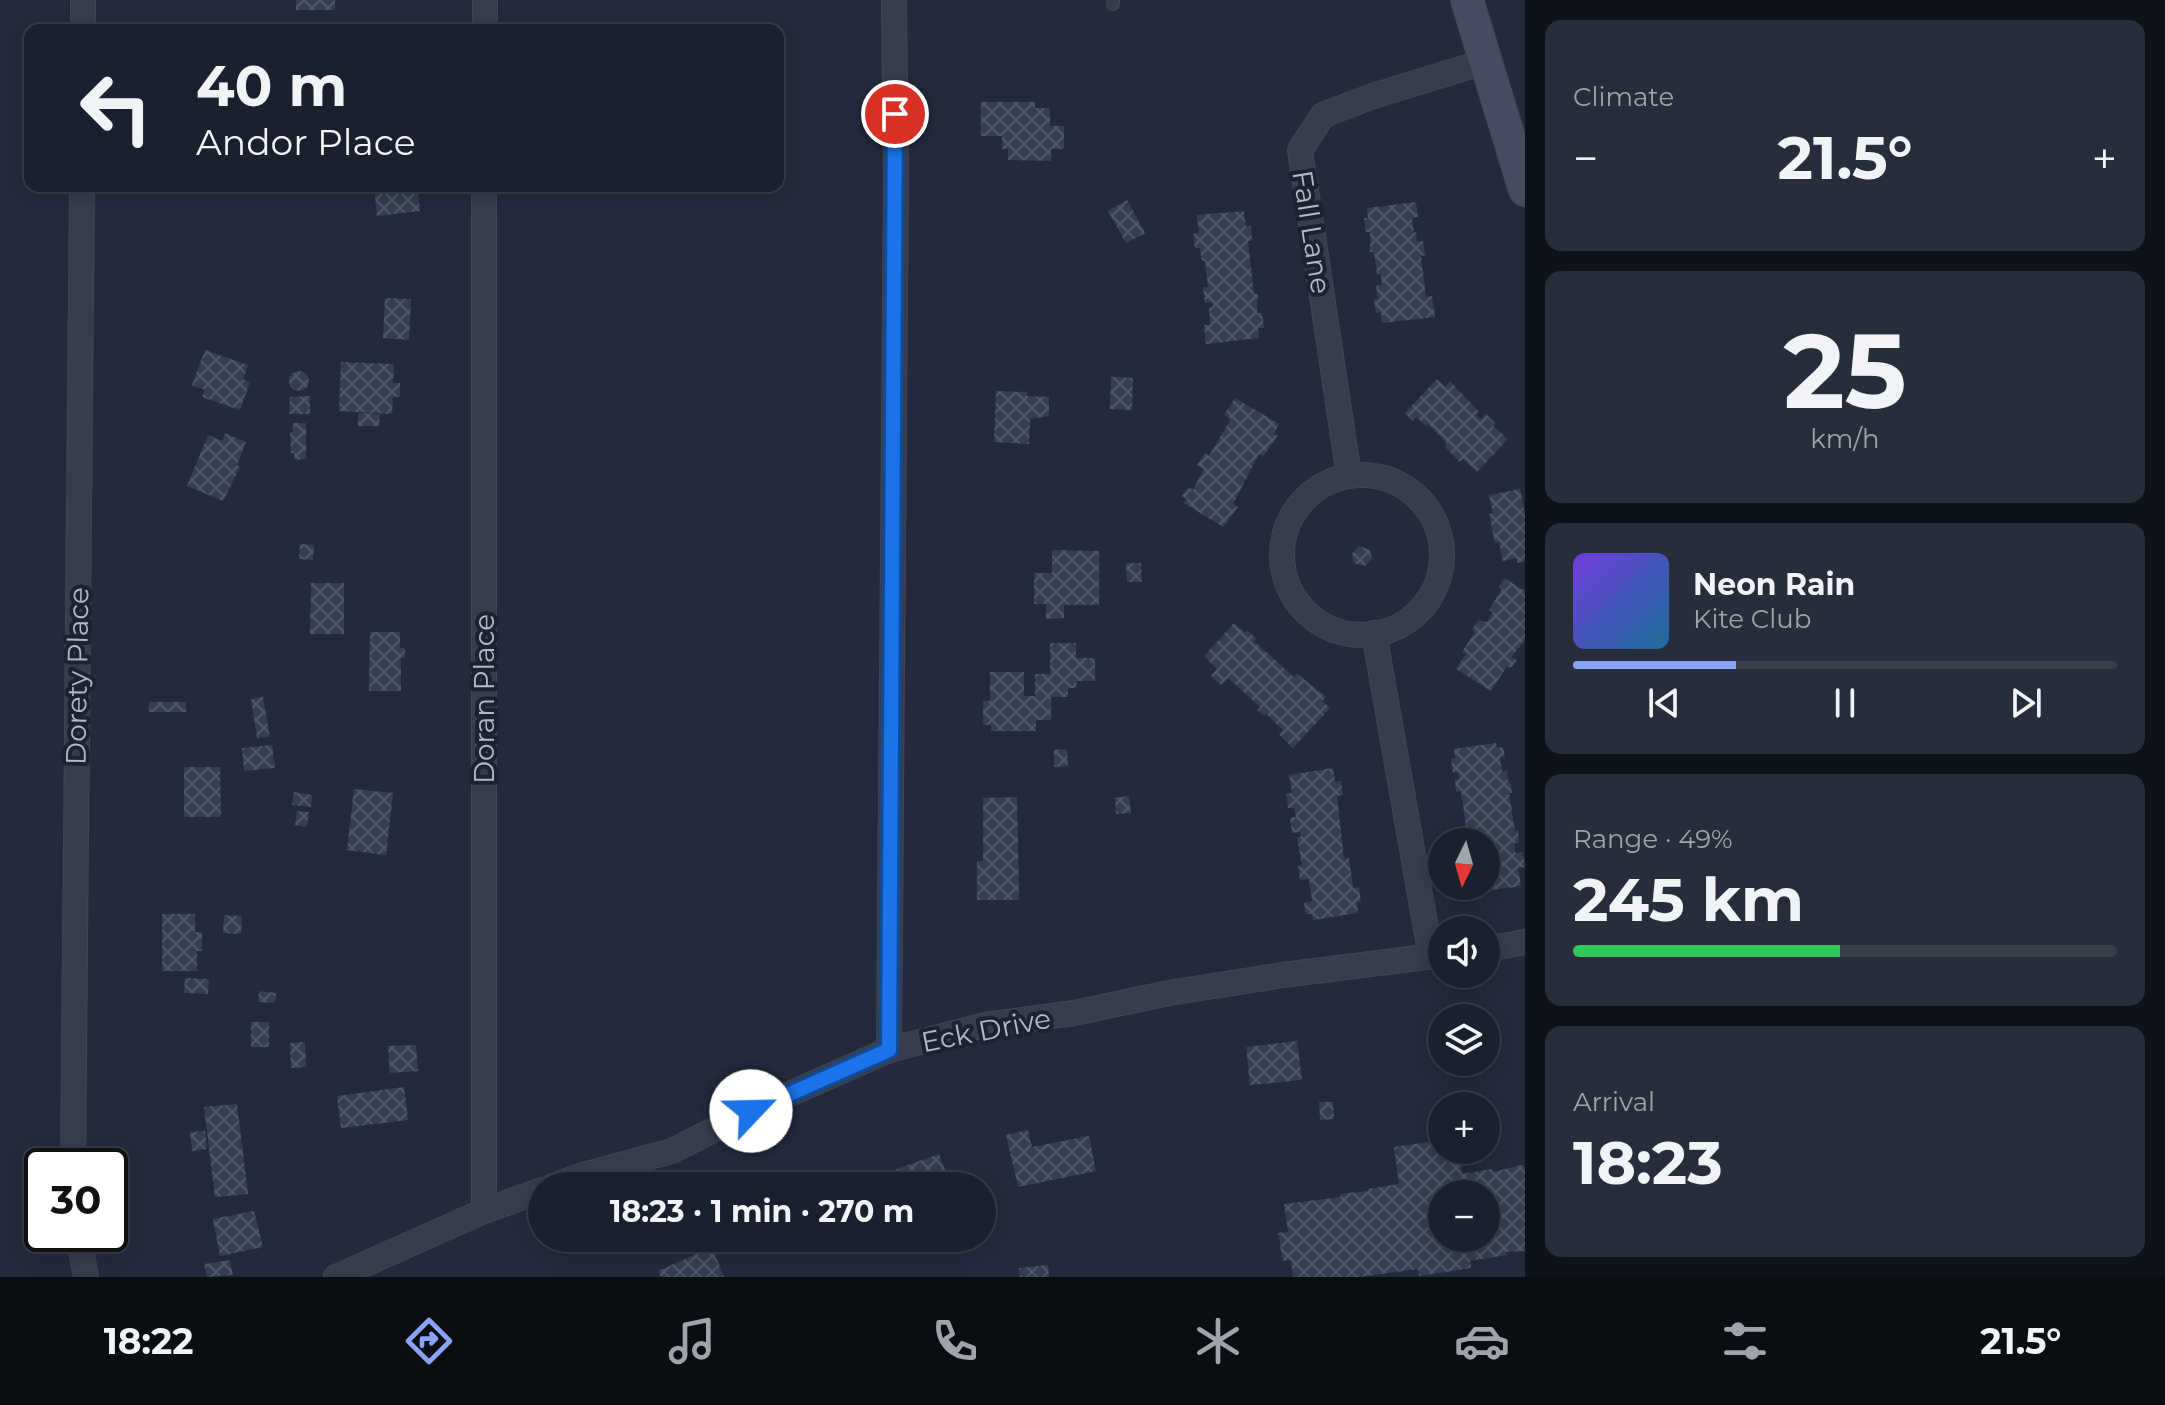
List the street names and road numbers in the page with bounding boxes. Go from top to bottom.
street label: Fall Lane [1285,168,1339,296]
street label: Dorety Place [58,587,96,765]
street label: Doran Place [467,614,501,784]
street label: Eck Drive [918,1001,1054,1059]

